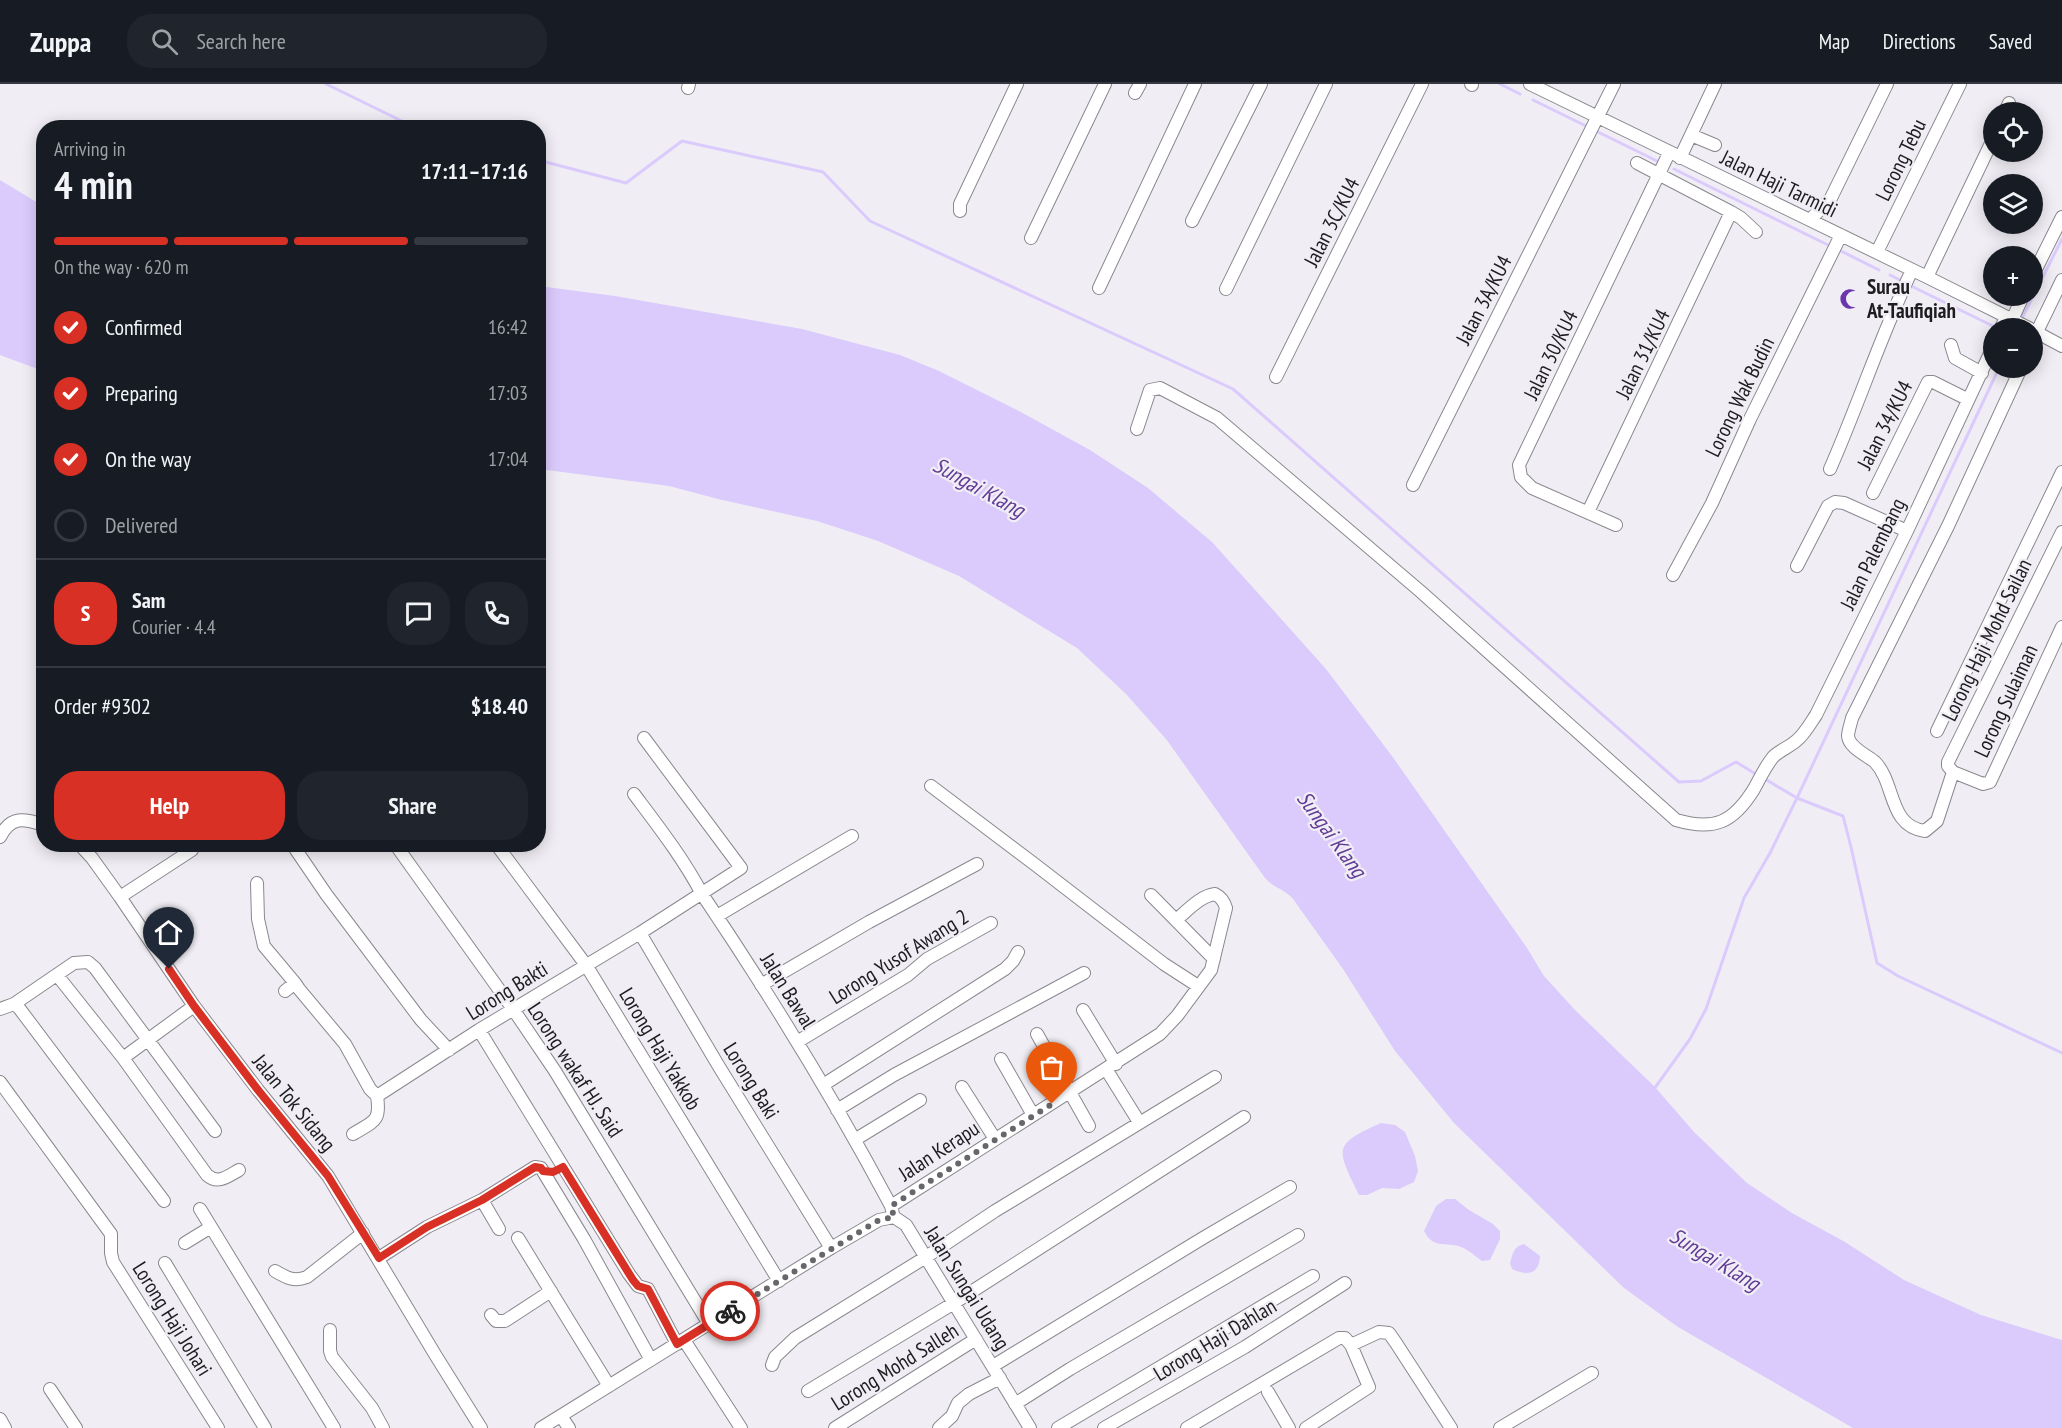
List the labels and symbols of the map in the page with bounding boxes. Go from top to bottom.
street label: Lorong Tebu [1869,114,1932,205]
street label: Jalan Haji Tarmidi [1715,143,1842,223]
street label: Jalan 3C/KU4 [1297,172,1366,272]
street label: Jalan 3A/KU4 [1449,250,1518,350]
place label: Surau At-Taufiqiah [1866,273,1956,324]
mosque icon: Surau At-Taufiqiah [1838,287,1862,311]
street label: Jalan 31/KU4 [1609,304,1676,404]
street label: Jalan 30/KU4 [1517,305,1584,405]
street label: Lorong Wak Budin [1699,332,1780,461]
street label: Jalan 34/KU4 [1850,375,1919,475]
water label: Sungai Klang [928,450,1031,524]
street label: Jalan Palembang [1834,494,1911,615]
street label: Lorong Haji Mohd Sailan [1936,554,2038,725]
street label: Lorong Sulaiman [1968,640,2043,762]
water label: Sungai Klang [1291,785,1374,884]
street label: Lorong Yusof Awang 2 [824,903,973,1010]
pin [143,907,194,969]
street label: Jalan Bawal [754,947,822,1034]
street label: Lorong Bakti [461,955,553,1026]
street label: Lorong Haji Yakkob [613,983,708,1115]
street label: Lorong wakaf HJ. Said [522,997,629,1142]
street label: Lorong Baki [717,1037,786,1124]
pin [1026,1042,1077,1104]
street label: Jalan Tok Sidang [246,1048,342,1157]
street label: Jalan Kerapu [892,1114,984,1187]
street label: Jalan Sungai Udang [918,1220,1016,1355]
water label: Sungai Klang [1665,1221,1766,1298]
street label: Lorong Haji Johari [127,1257,218,1381]
courier [700,1281,760,1341]
street label: Lorong Haji Dahlan [1148,1292,1281,1387]
street label: Lorong Mohd Salleh [826,1317,963,1416]

